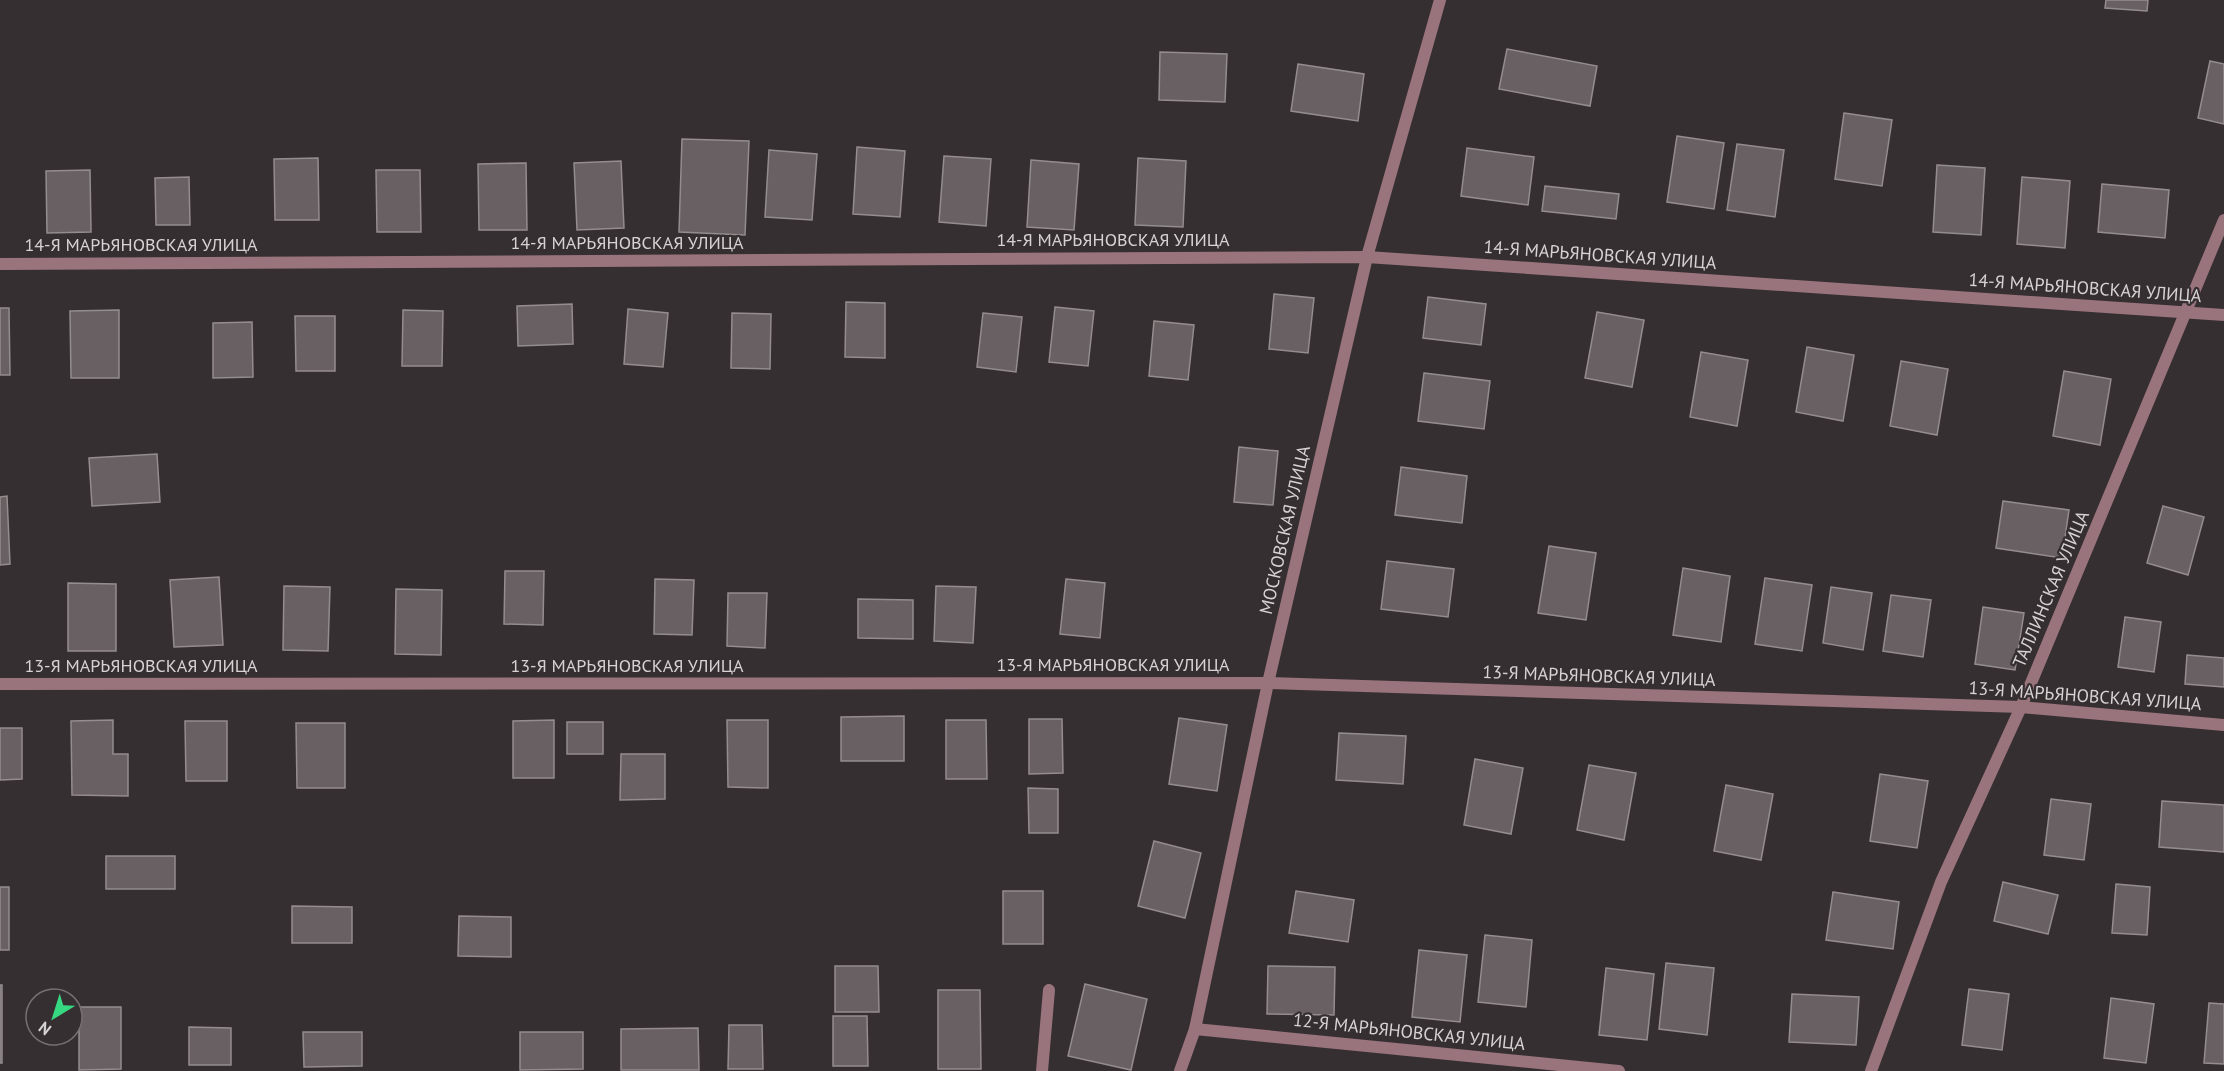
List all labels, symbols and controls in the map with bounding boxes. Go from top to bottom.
street label: 14-Я МАРЬЯНОВСКАЯ УЛИЦА [996,228,1230,251]
street label: 14-Я МАРЬЯНОВСКАЯ УЛИЦА [510,231,744,254]
street label: 14-Я МАРЬЯНОВСКАЯ УЛИЦА [24,233,258,256]
street label: 14-Я МАРЬЯНОВСКАЯ УЛИЦА [1483,235,1718,274]
street label: 14-Я МАРЬЯНОВСКАЯ УЛИЦА [1968,268,2203,307]
street label: МОСКОВСКАЯ УЛИЦА [1254,443,1315,616]
street label: ТАЛЛИНСКАЯ УЛИЦА [2007,506,2094,671]
street label: 13-Я МАРЬЯНОВСКАЯ УЛИЦА [996,653,1230,676]
street label: 13-Я МАРЬЯНОВСКАЯ УЛИЦА [24,654,258,677]
street label: 13-Я МАРЬЯНОВСКАЯ УЛИЦА [510,654,744,677]
street label: 13-Я МАРЬЯНОВСКАЯ УЛИЦА [1482,660,1716,691]
street label: 13-Я МАРЬЯНОВСКАЯ УЛИЦА [1968,676,2203,715]
north arrow [24,987,84,1047]
street label: 12-Я МАРЬЯНОВСКАЯ УЛИЦА [1292,1008,1527,1055]
text: N [34,1018,55,1040]

